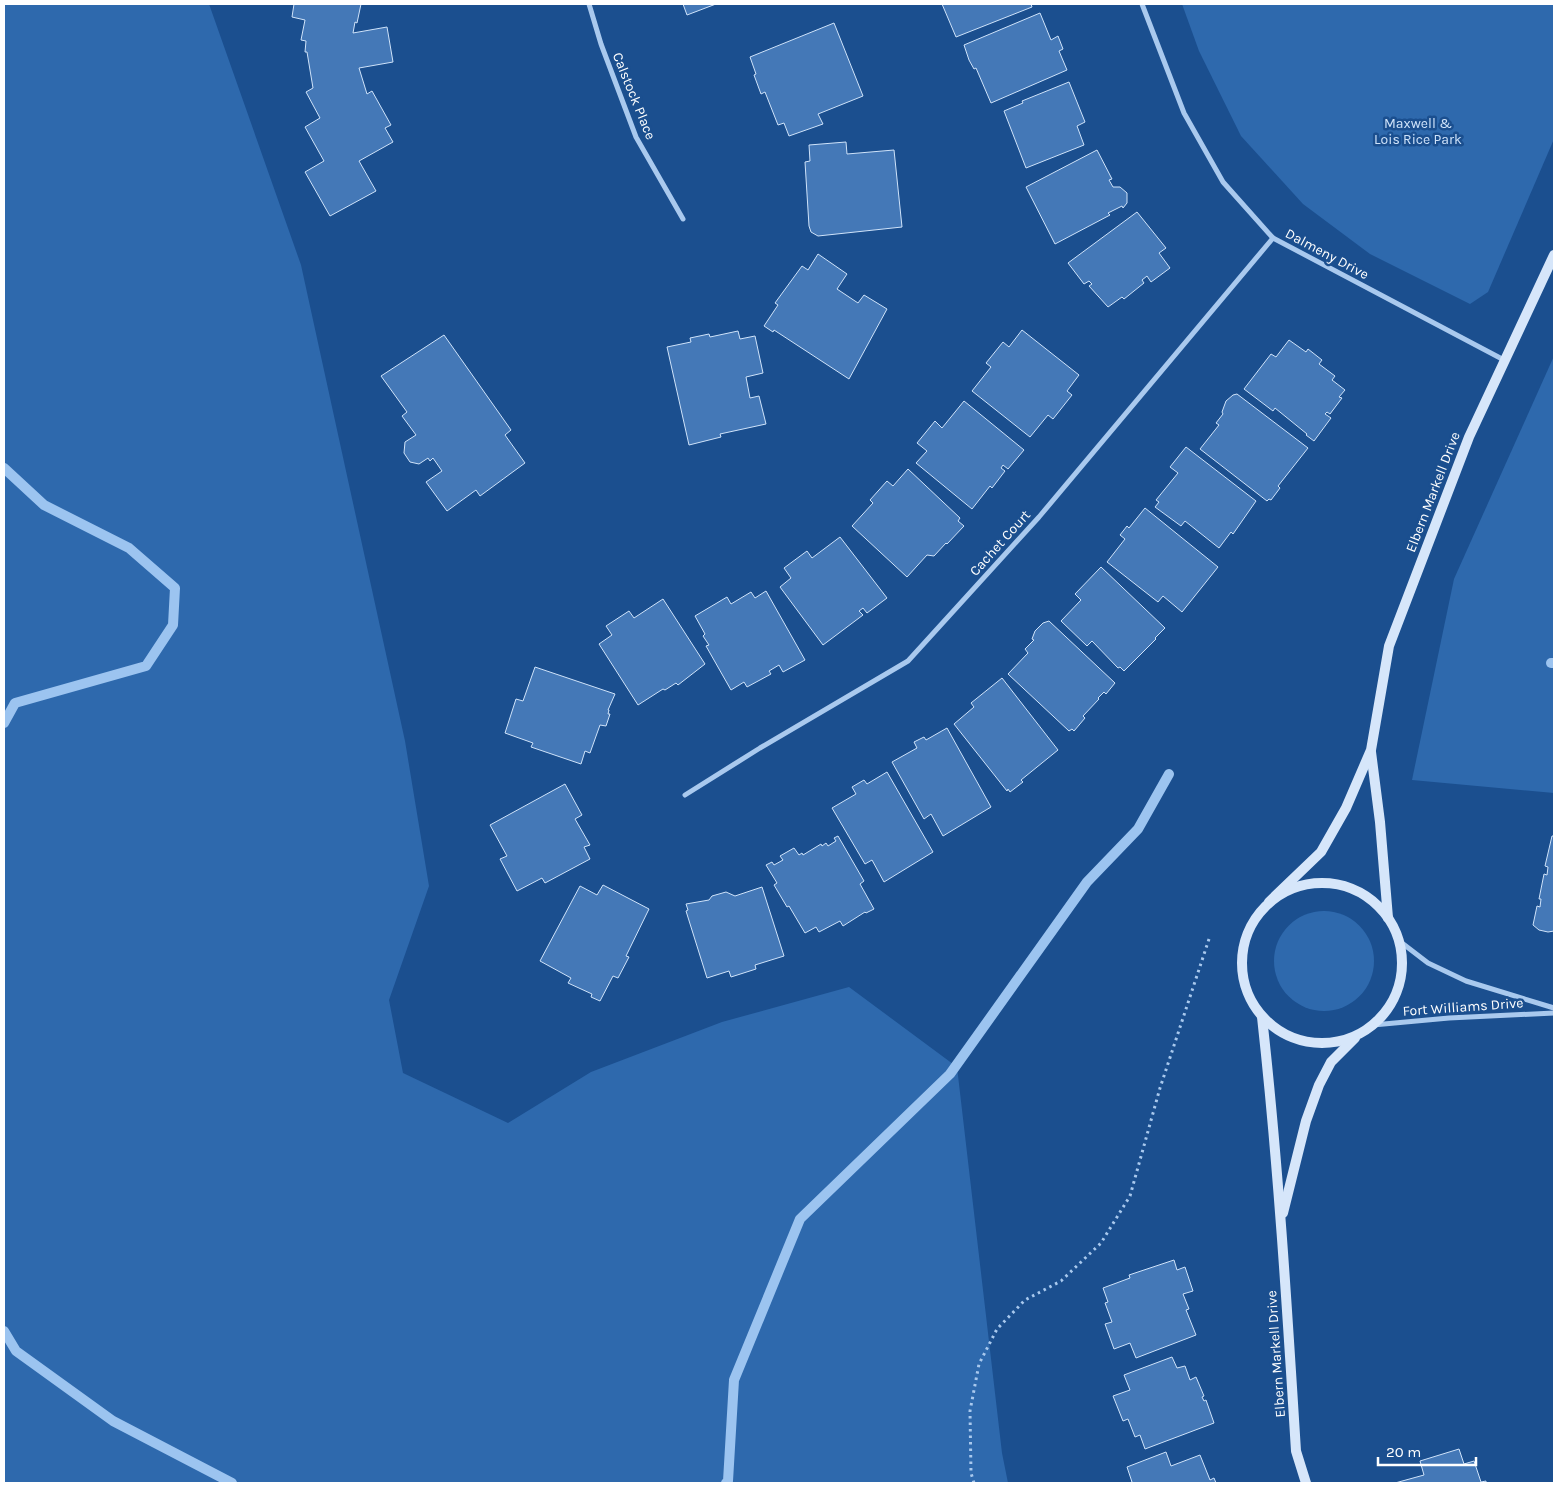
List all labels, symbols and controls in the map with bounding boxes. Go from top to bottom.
street label: Calstock Place [609,50,659,142]
park label: Maxwell & Lois Rice Park [1374,115,1462,148]
street label: Dalmeny Drive [1282,225,1372,283]
street label: Elbern Markell Drive [1402,429,1464,555]
street label: Cachet Court [966,507,1034,579]
street label: Fort Williams Drive [1402,994,1524,1020]
street label: Elbern Markell Drive [1263,1290,1289,1418]
scale bar [1378,1434,1476,1466]
text: 20 m [1386,1443,1421,1461]

